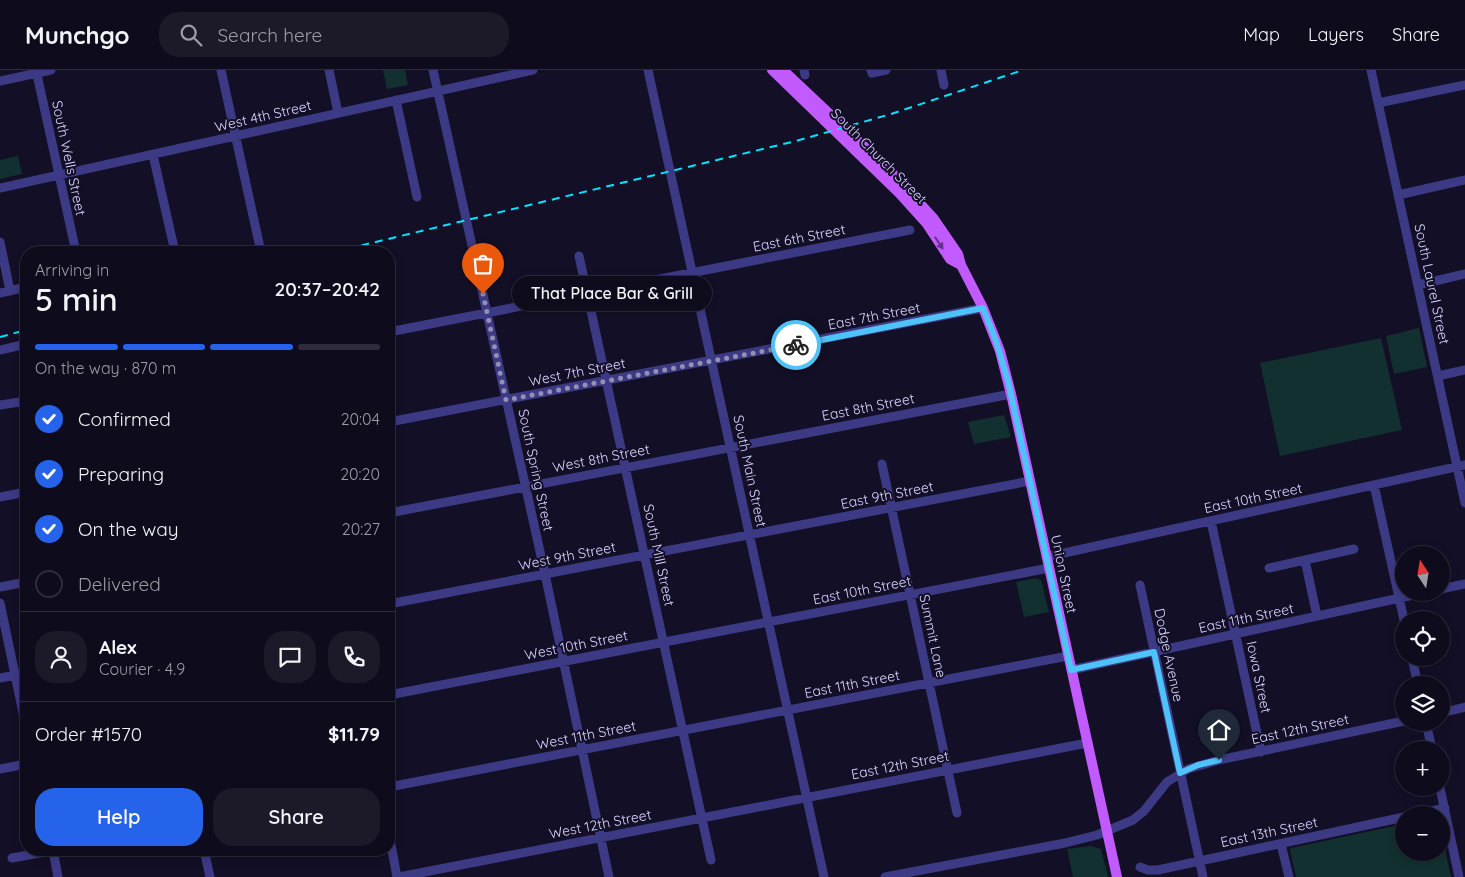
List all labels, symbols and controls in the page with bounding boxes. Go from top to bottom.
search box [159,12,509,57]
text: Munchgo [25,20,129,50]
icon: search [177,21,205,49]
text: Search here [217,23,322,47]
text: Map [1243,23,1280,46]
text: Layers [1308,23,1364,46]
text: Share [1392,23,1440,46]
street label: West 4th Street [213,96,313,136]
street label: South Wells Street [48,99,90,217]
street label: South Church Street [827,104,931,208]
street label: East 6th Street [751,220,847,256]
street label: South Laurel Street [1410,222,1454,346]
one-way arrow [935,236,944,249]
pin [462,243,504,294]
icon: bag [469,250,497,278]
text: Arriving in [35,260,109,280]
callout: That Place Bar & Grill [513,276,713,312]
text: 20:37–20:42 [275,277,380,301]
text: 5 min [35,279,118,319]
text: That Place Bar & Grill [531,283,693,303]
street label: East 7th Street [826,298,922,334]
courier [771,320,821,370]
icon: bike [782,331,810,359]
street label: West 7th Street [527,354,627,390]
text: On the way · 870 m [35,358,176,378]
street label: East 8th Street [820,389,916,425]
icon: check [35,405,63,433]
text: Confirmed [78,407,171,431]
street label: South Spring Street [514,407,558,533]
text: 20:04 [341,409,380,429]
street label: South Main Street [729,413,771,529]
street label: West 8th Street [551,440,651,476]
icon: check [35,460,63,488]
text: Preparing [78,462,164,486]
text: 20:20 [340,464,380,484]
street label: East 9th Street [839,477,935,513]
street label: East 10th Street [1202,479,1304,517]
street label: South Mill Street [639,502,679,608]
icon: check [35,515,63,543]
text: On the way [78,517,179,541]
text: 20:27 [342,519,380,539]
street label: Union Street [1047,533,1081,615]
street label: West 9th Street [517,538,618,574]
north arrow [1395,546,1450,601]
map controls [1395,546,1450,861]
text: Delivered [78,572,161,596]
street label: East 10th Street [811,572,913,608]
street label: Summit Lane [915,593,951,679]
street label: East 11th Street [1197,599,1295,637]
street label: Dodge Avenue [1150,607,1188,704]
button: locate [1395,611,1450,666]
street label: West 10th Street [523,626,629,664]
button: person [35,631,87,683]
button: chat [264,631,316,683]
button: phone [328,631,380,683]
text: Alex [99,635,137,659]
street label: Iowa Street [1243,639,1275,715]
text: Courier · 4.9 [99,659,185,679]
street label: East 11th Street [803,666,901,702]
button: layers [1395,676,1450,731]
pin [1198,709,1240,760]
street label: East 12th Street [1250,710,1351,748]
street label: West 11th Street [534,716,638,754]
icon: home [1205,716,1233,744]
text: Order #1570 [35,722,142,746]
text: $11.79 [328,722,380,746]
button: + [1395,741,1450,796]
street label: East 12th Street [850,747,951,783]
button: Help [35,788,203,846]
button: Share [213,788,380,846]
street label: West 12th Street [547,805,653,843]
button: − [1395,806,1450,861]
street label: East 13th Street [1219,813,1319,851]

